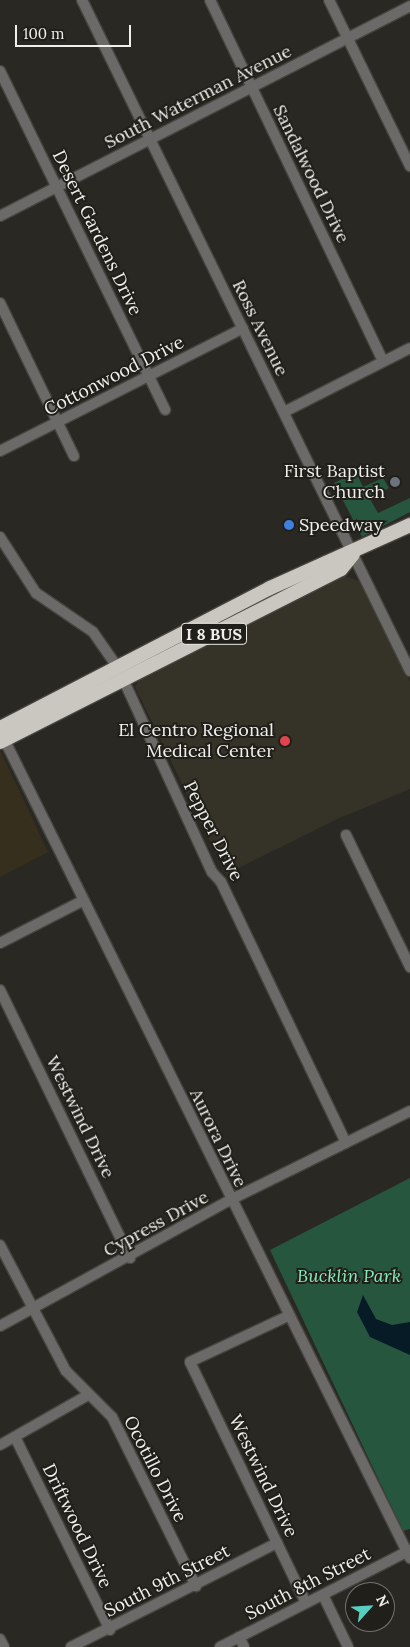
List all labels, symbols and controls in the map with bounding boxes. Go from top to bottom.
scale bar [18,15,134,47]
text: 100 m [23,24,64,43]
street label: South Waterman Avenue [101,40,295,154]
street label: Sandalwood Drive [268,101,354,247]
street label: Desert Gardens Drive [48,147,146,319]
street label: Ross Avenue [227,276,293,380]
street label: Cottonwood Drive [40,331,188,421]
place label: First Baptist Church [284,461,385,504]
marker: First Baptist Church [389,476,401,488]
place label: Speedway [299,514,383,536]
marker: Speedway [283,519,295,531]
road number: I 8 BUS [180,620,248,648]
place label: El Centro Regional Medical Center [118,720,274,762]
marker: El Centro Regional Medical Center [278,734,292,748]
street label: Pepper Drive [179,777,247,885]
street label: Westwind Drive [41,1052,119,1182]
street label: Aurora Drive [185,1085,251,1191]
street label: Cypress Drive [100,1186,212,1262]
park label: Bucklin Park [297,1265,401,1287]
street label: Westwind Drive [224,1411,302,1541]
street label: Ocotillo Drive [119,1412,191,1526]
street label: Driftwood Drive [38,1460,116,1592]
street label: South 9th Street [101,1540,233,1622]
street label: South 8th Street [242,1543,374,1625]
north arrow [345,1582,395,1632]
text: N [372,1592,393,1610]

